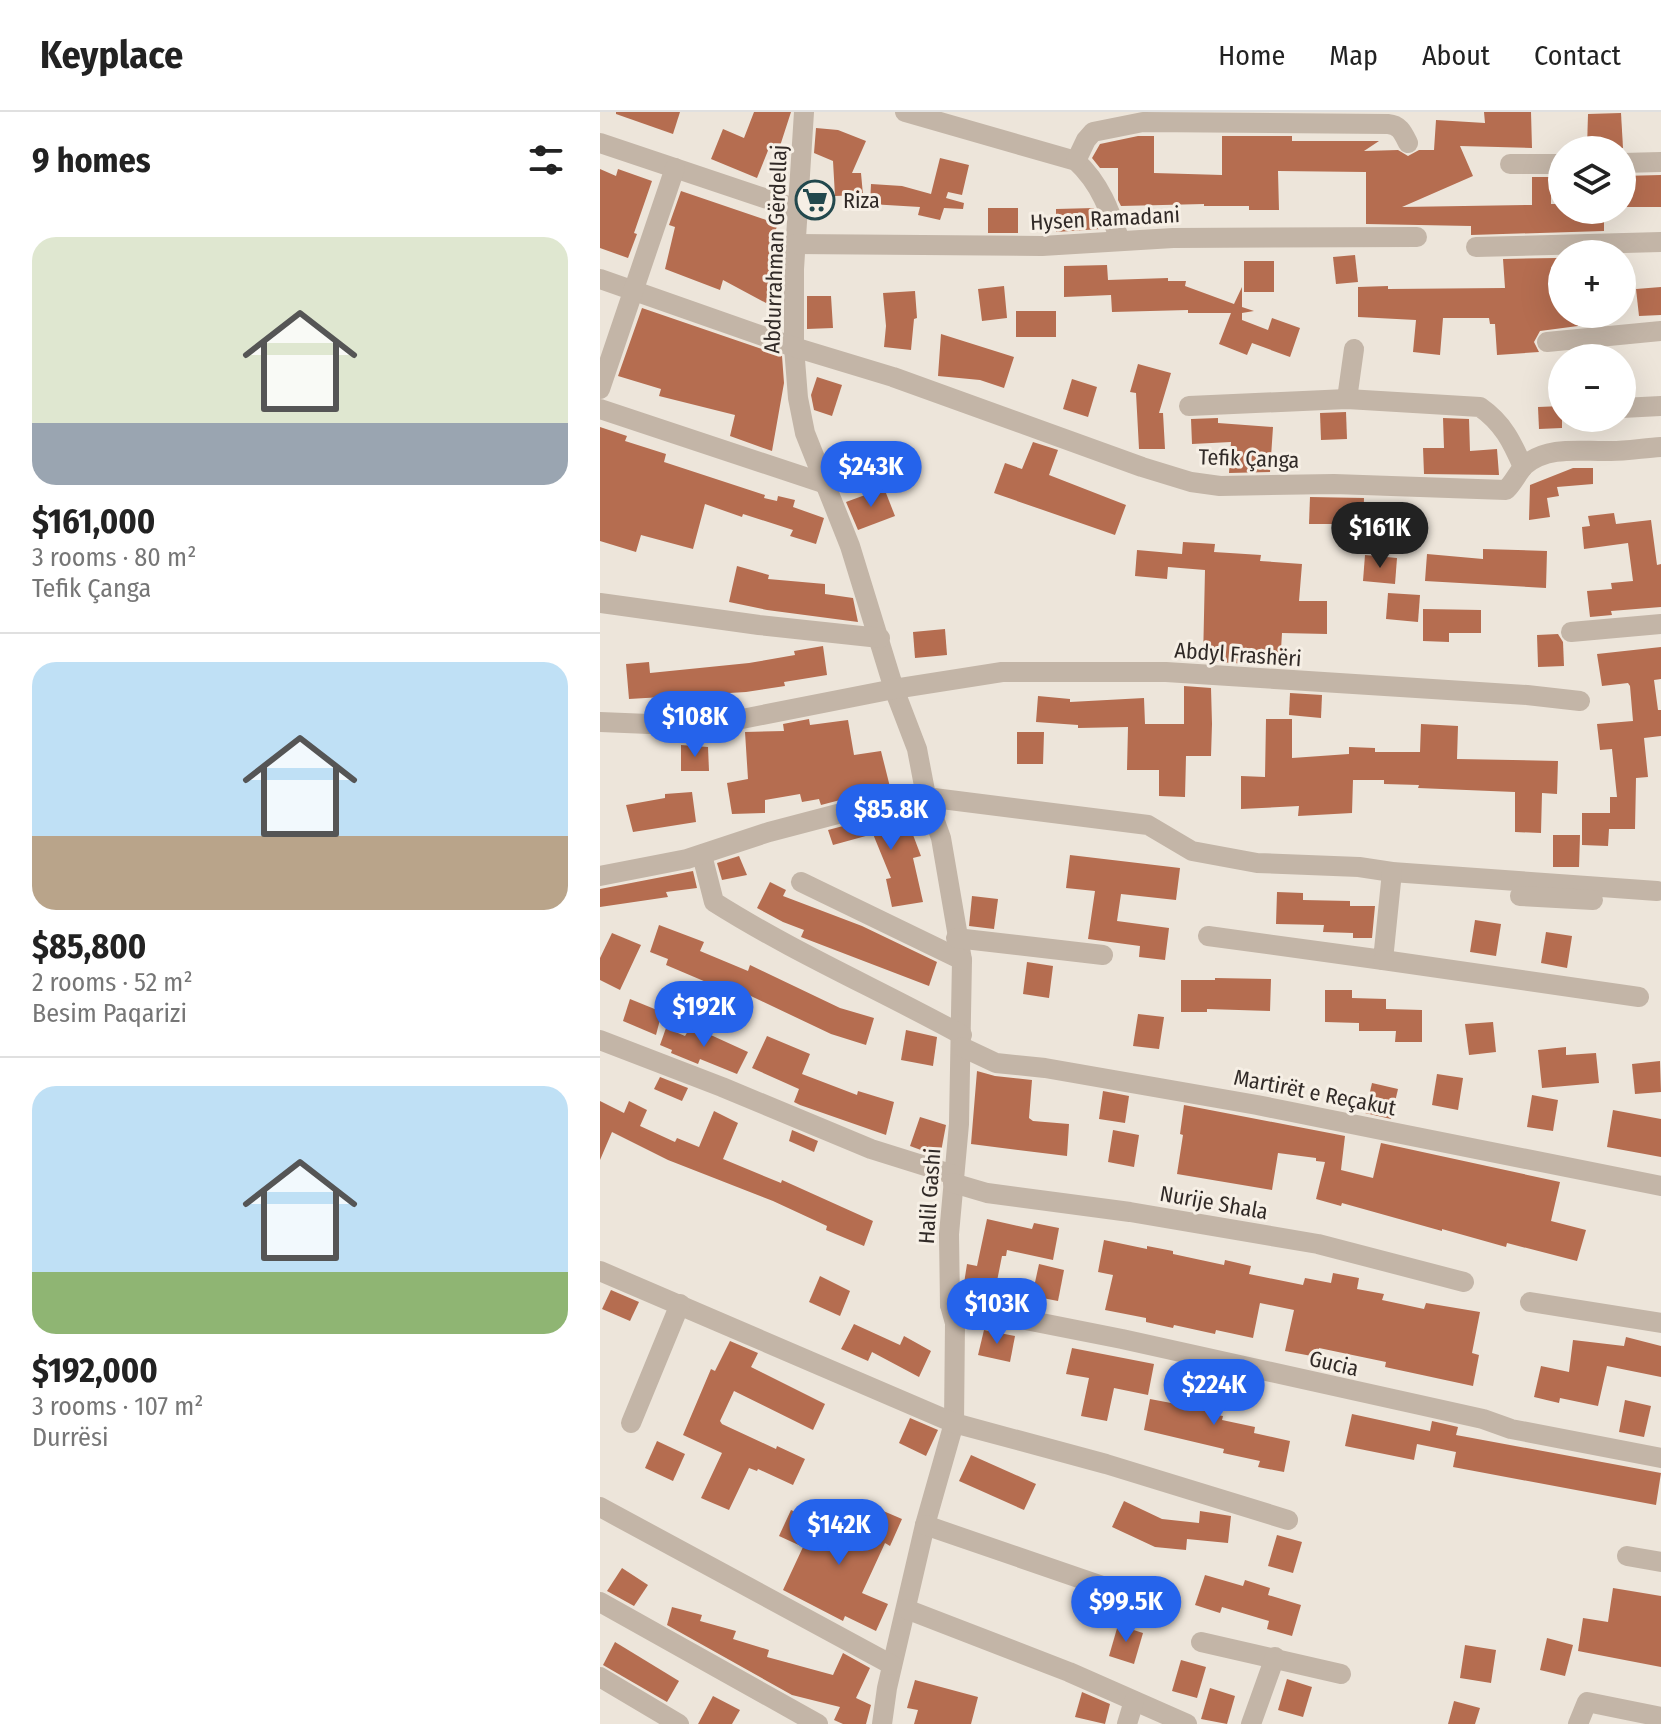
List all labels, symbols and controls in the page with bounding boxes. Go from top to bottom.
text: Keyplace [40,32,183,78]
text: Home [1218,39,1285,72]
text: Map [1329,39,1378,72]
text: About [1422,39,1490,72]
text: Contact [1534,39,1621,72]
map controls [1548,136,1636,432]
button: layers [1548,136,1636,224]
icon: filters [524,138,568,182]
text: 9 homes [32,140,151,181]
street label: Abdurrahman Gërdellaj [758,144,793,354]
supermarket icon: Riza [794,179,836,221]
place label: Riza [843,187,880,214]
street label: Hysen Ramadani [1029,201,1181,236]
button: + [1548,240,1636,328]
icon: home [228,289,372,433]
button: − [1548,344,1636,432]
pin: $243K [815,441,927,509]
street label: Tefik Çanga [1198,443,1300,475]
text: $243K [839,451,903,482]
text: $161,000 [32,501,155,542]
pin: $161K [1324,502,1436,570]
text: $161K [1349,512,1411,543]
text: 3 rooms · 80 m² [32,542,196,573]
text: Tefik Çanga [32,573,151,604]
street label: Abdyl Frashëri [1173,637,1302,672]
pin: $108K [639,691,751,759]
text: $108K [662,701,728,732]
icon: home [228,714,372,858]
pin: $85.8K [826,784,956,852]
text: $85.8K [854,794,928,825]
text: $85,800 [32,926,146,967]
text: 2 rooms · 52 m² [32,967,193,998]
pin: $192K [648,981,760,1049]
text: $192K [672,991,736,1022]
text: Besim Paqarizi [32,998,187,1029]
street label: Martirët e Reçakut [1232,1064,1399,1122]
icon: home [228,1138,372,1282]
street label: Halil Gashi [913,1147,946,1245]
street label: Nurije Shala [1158,1180,1270,1225]
pin: $103K [941,1278,1053,1346]
text: $103K [965,1288,1029,1319]
street label: Gucia [1307,1345,1361,1382]
text: $192,000 [32,1350,158,1391]
pin: $224K [1158,1359,1270,1427]
text: $224K [1182,1369,1246,1400]
text: 3 rooms · 107 m² [32,1391,204,1422]
text: Durrësi [32,1422,109,1453]
pin: $142K [783,1499,895,1567]
text: $142K [807,1509,871,1540]
pin: $99.5K [1061,1576,1191,1644]
text: $99.5K [1089,1586,1163,1617]

